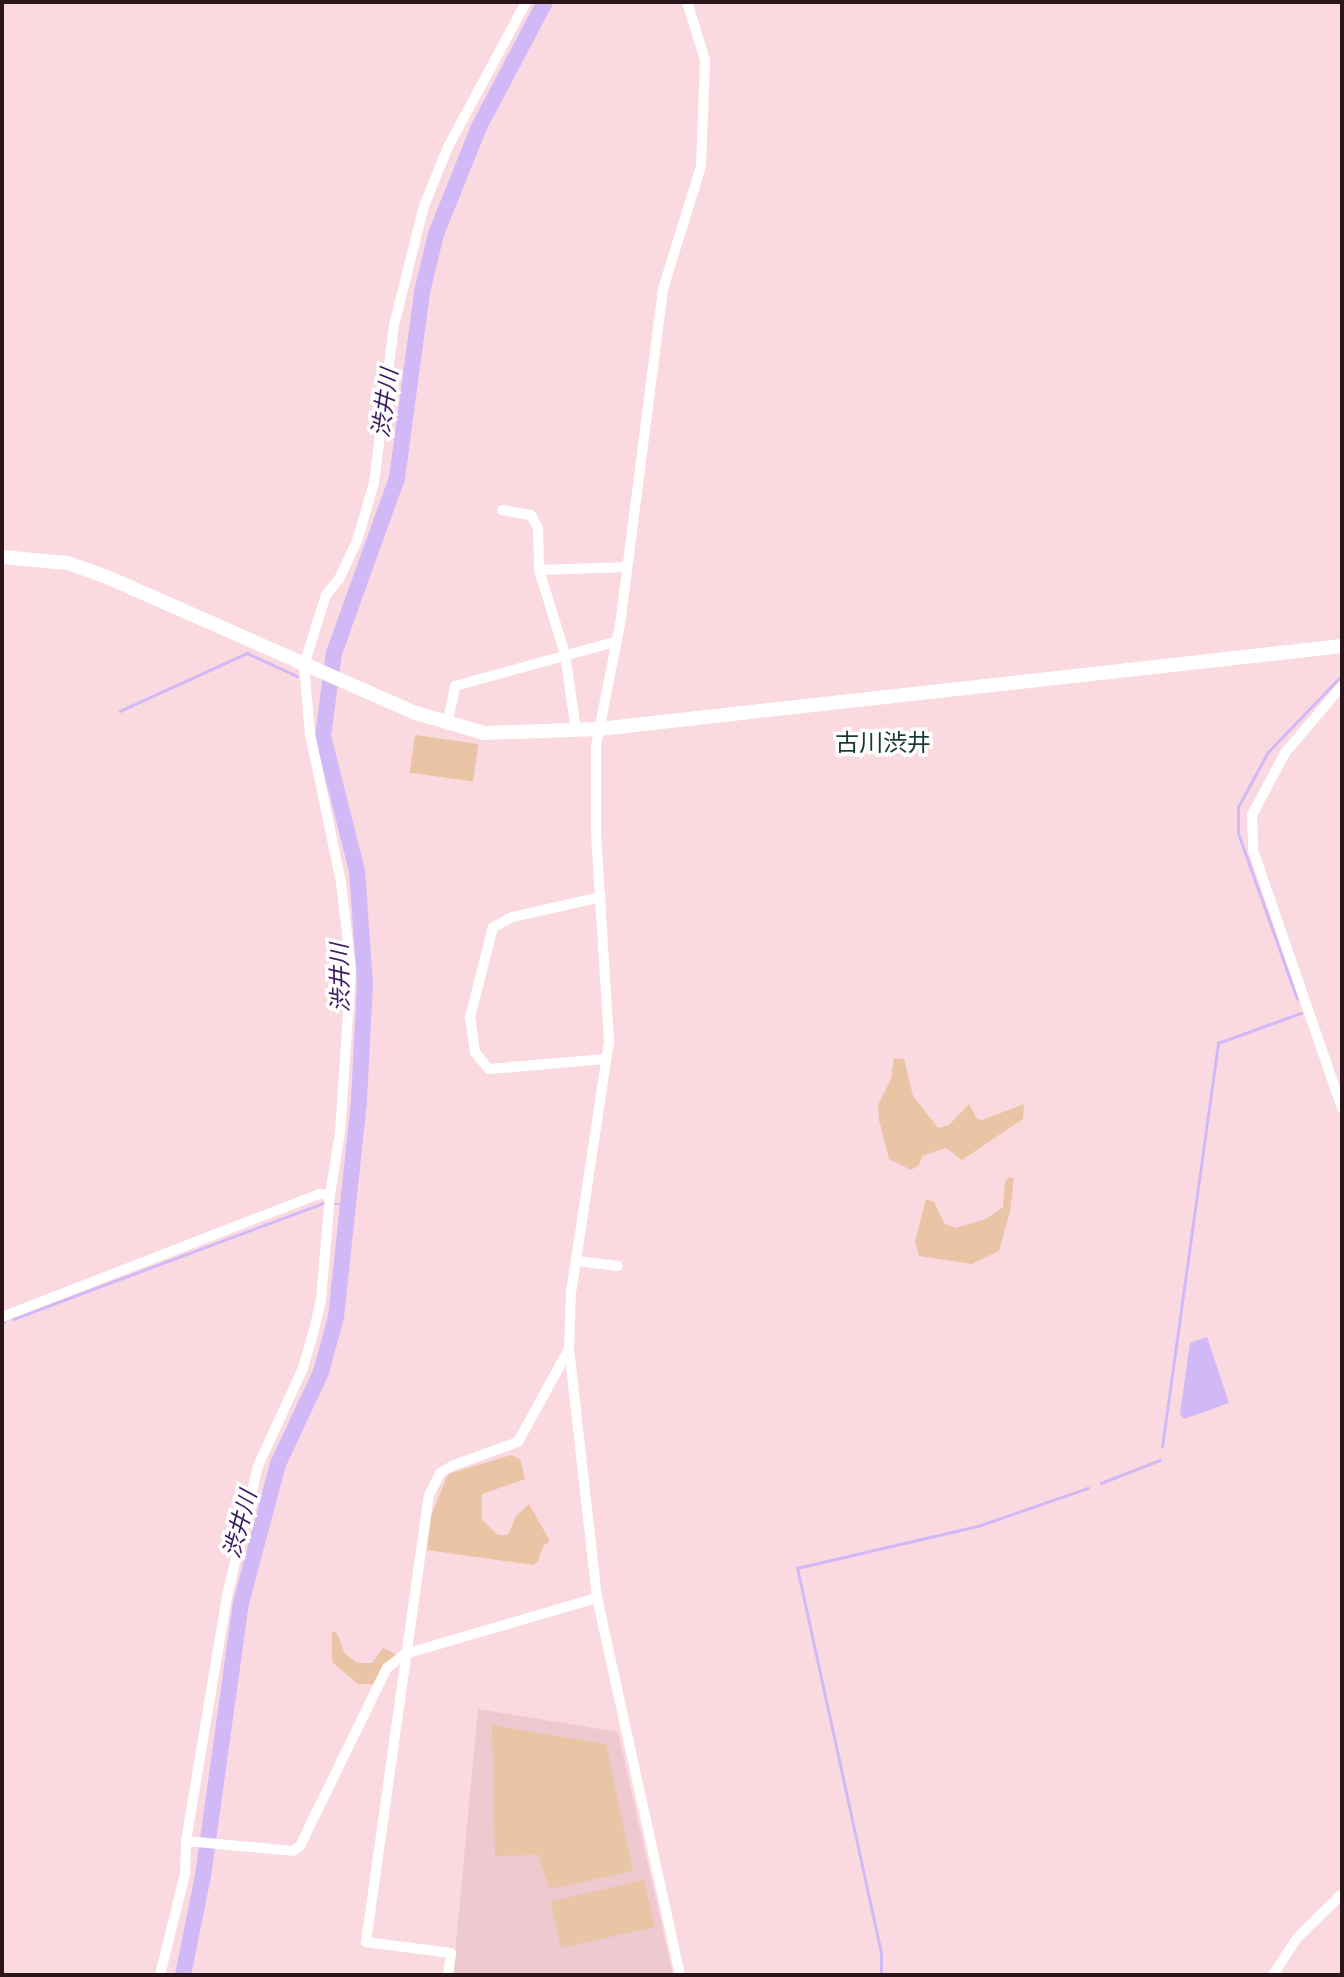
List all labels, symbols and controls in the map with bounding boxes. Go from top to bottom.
water label: 渋井川 [366,367,402,439]
district label: 古川渋井 [835,728,931,756]
water label: 渋井川 [325,943,353,1013]
water label: 渋井川 [217,1487,261,1561]

